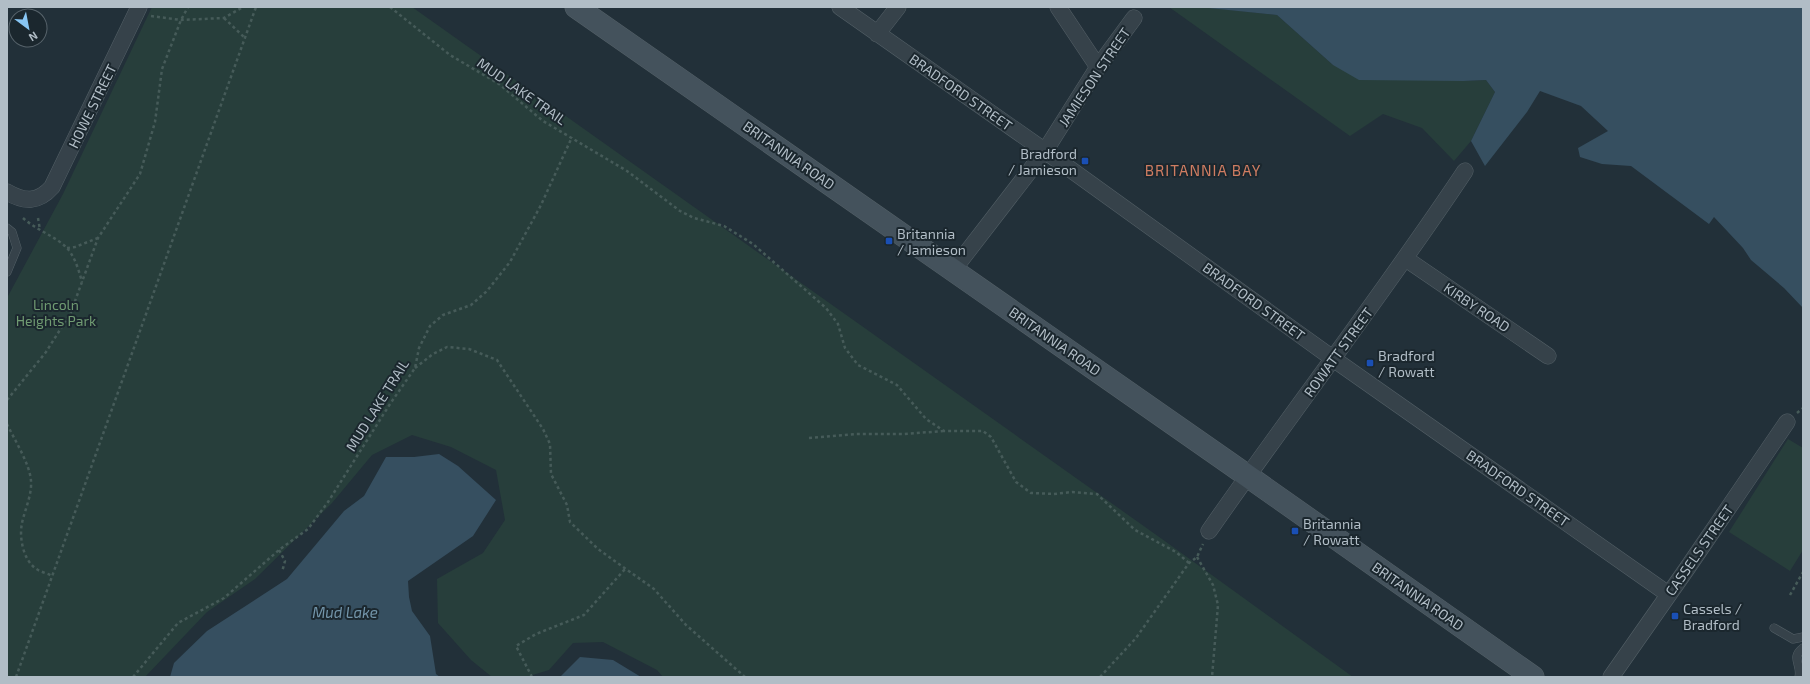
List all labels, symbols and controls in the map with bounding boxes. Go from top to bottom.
north arrow [8,8,48,48]
street label: JAMIESON STREET [1055,24,1133,130]
text: N [27,29,40,45]
street label: BRADFORD STREET [906,50,1016,134]
street label: MUD LAKE TRAIL [474,54,570,128]
street label: HOWE STREET [64,61,120,151]
street label: BRITANNIA ROAD [740,117,838,193]
place label: Bradford / Jamieson [1008,145,1077,178]
marker: Bradford / Jamieson [1080,156,1090,166]
district label: BRITANNIA BAY [1145,161,1261,179]
place label: Britannia / Jamieson [897,225,966,258]
marker: Britannia / Jamieson [884,236,894,246]
street label: BRADFORD STREET [1200,258,1308,344]
street label: KIRBY ROAD [1441,279,1513,335]
park label: Lincoln Heights Park [16,296,96,329]
street label: BRITANNIA ROAD [1006,303,1104,379]
street label: ROWATT STREET [1300,304,1376,400]
place label: Bradford / Rowatt [1378,347,1435,380]
street label: MUD LAKE TRAIL [342,356,412,454]
marker: Bradford / Rowatt [1365,358,1375,368]
street label: BRADFORD STREET [1463,446,1573,530]
street label: CASSELS STREET [1661,501,1737,599]
place label: Britannia / Rowatt [1303,515,1361,548]
marker: Britannia / Rowatt [1290,526,1300,536]
street label: BRITANNIA ROAD [1369,558,1467,634]
place label: Cassels / Bradford [1683,600,1742,633]
water label: Mud Lake [312,603,378,621]
marker: Cassels / Bradford [1670,611,1680,621]

